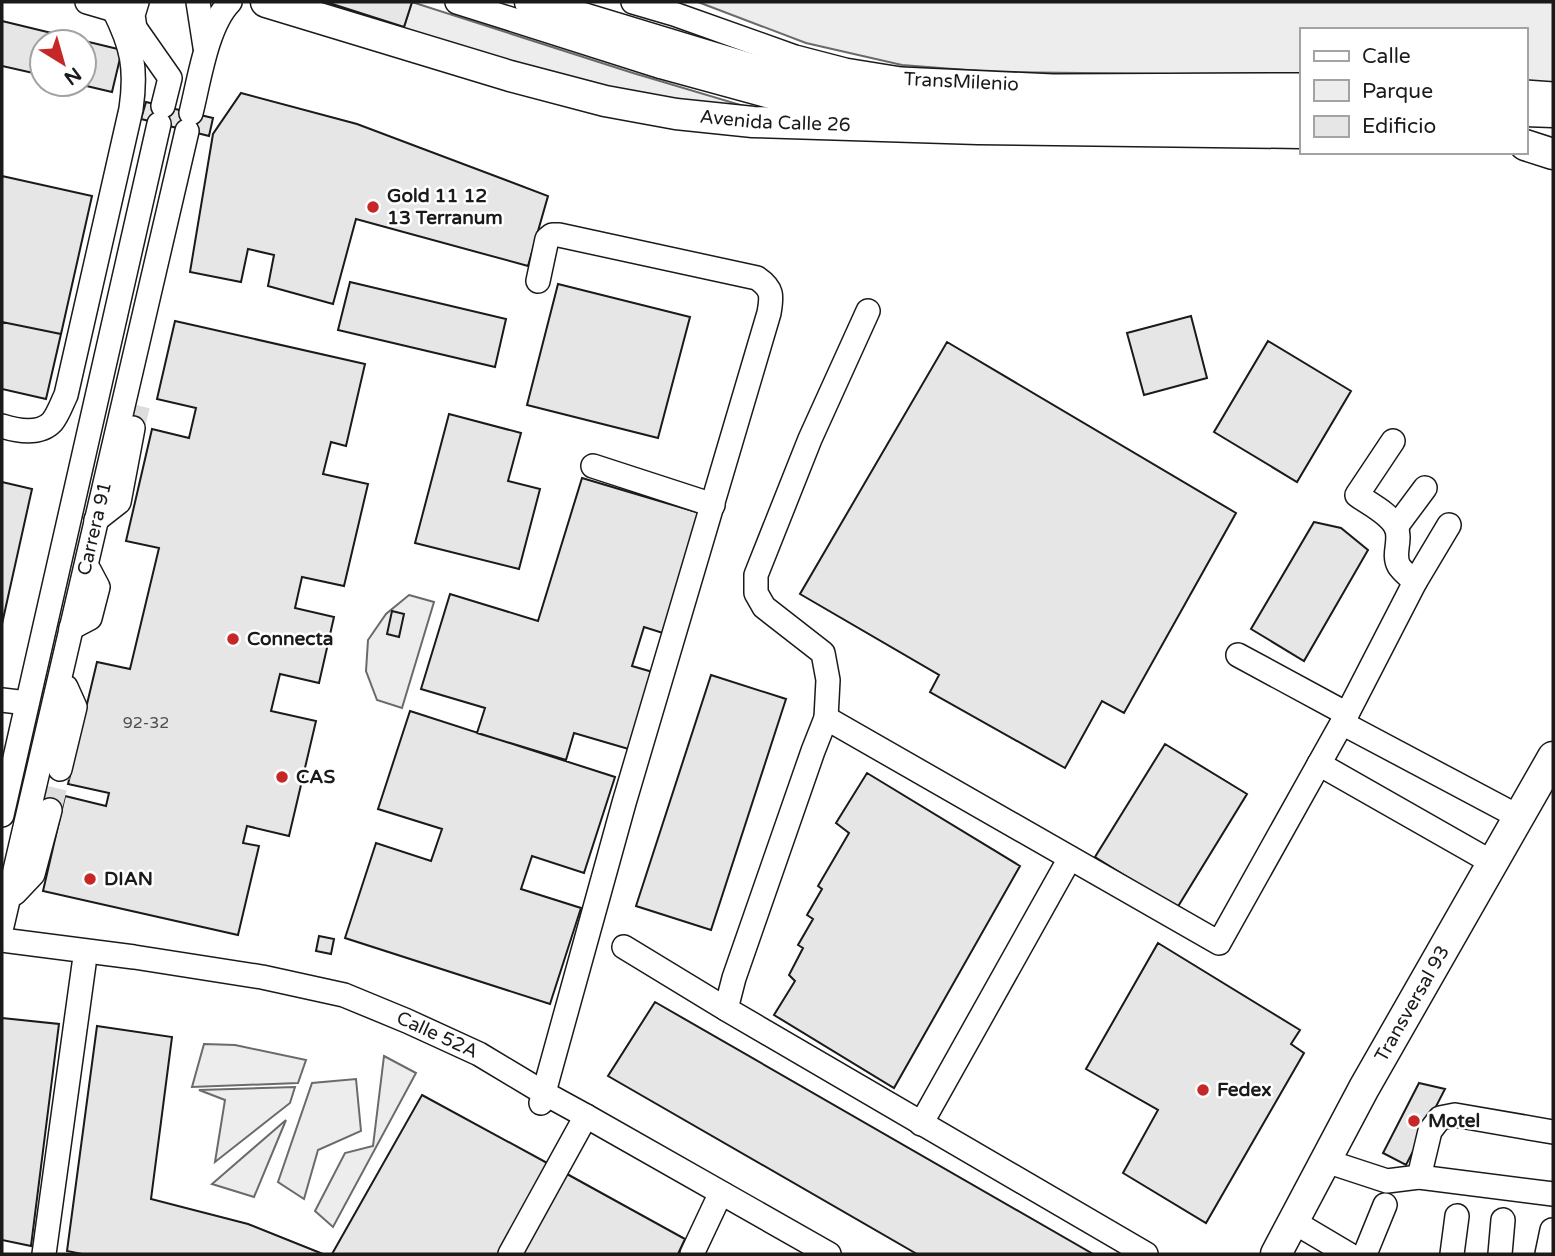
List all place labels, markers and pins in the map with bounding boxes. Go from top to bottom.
place label: Gold 11 12 13 Terranum [387,185,503,229]
marker: Gold 11 12 13 Terranum [365,199,381,215]
place label: Connecta [247,628,333,650]
marker: Connecta [225,631,241,647]
place label: CAS [296,766,335,788]
marker: CAS [274,769,290,785]
place label: DIAN [104,868,153,890]
marker: DIAN [82,871,98,887]
place label: Fedex [1217,1079,1271,1101]
marker: Fedex [1195,1082,1211,1098]
place label: Motel [1428,1110,1480,1132]
marker: Motel [1406,1113,1422,1129]

